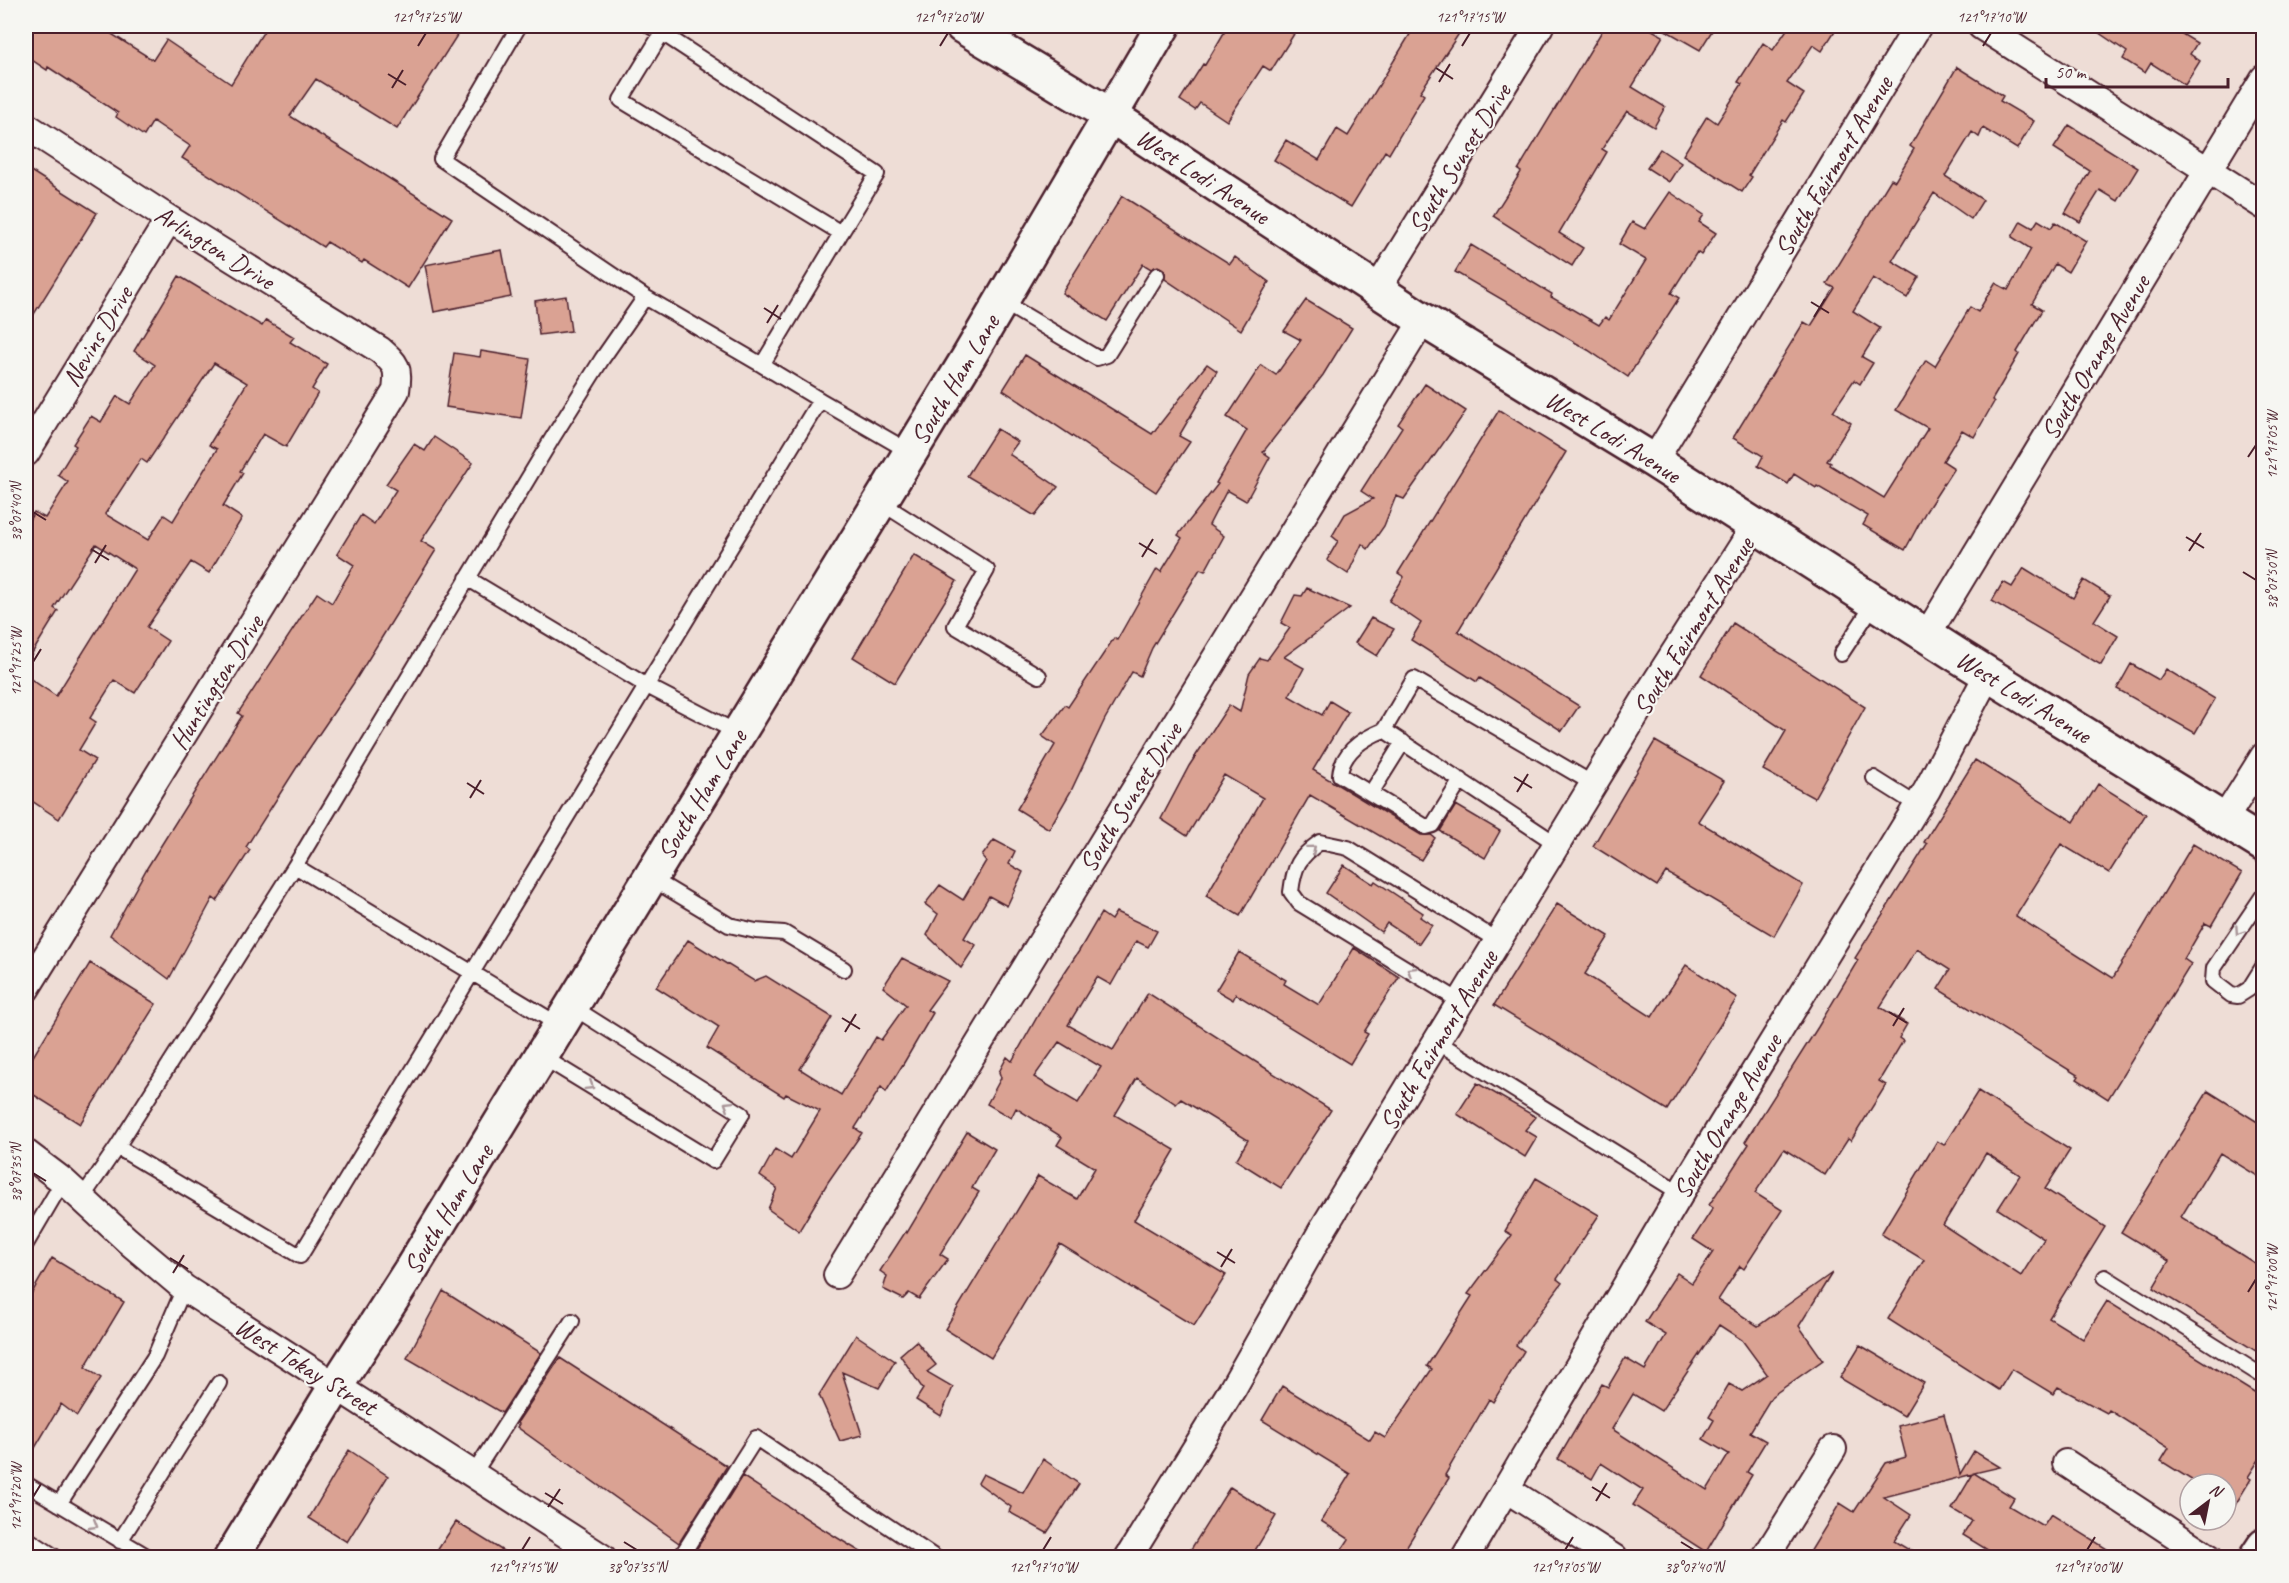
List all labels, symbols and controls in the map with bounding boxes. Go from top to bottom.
text: 121°17'25"W [392,8,463,27]
text: 121°17'20"W [914,8,985,27]
text: 121°17'15"W [1436,8,1507,27]
text: 121°17'10"W [1957,8,2028,27]
scale bar [2046,51,2228,89]
text: 50 m [2055,61,2088,83]
street label: South Fairmont Avenue [1767,69,1901,262]
street label: South Sunset Drive [1400,76,1519,239]
street label: West Lodi Avenue [1130,121,1277,233]
street label: Arlington Drive [149,198,283,298]
street label: South Orange Avenue [2033,267,2159,446]
street label: Nevins Drive [55,278,142,392]
street label: South Ham Lane [903,307,1008,451]
street label: West Lodi Avenue [1539,383,1688,492]
text: 121°17'05"W [2263,408,2282,479]
text: 38°07'40"N [7,479,26,542]
street label: South Fairmont Avenue [1625,530,1762,722]
text: 38°07'50"N [2263,547,2282,610]
street label: Huntington Drive [162,607,272,756]
text: 121°17'25"W [7,625,26,696]
street label: West Lodi Avenue [1950,643,2099,752]
street label: South Sunset Drive [1071,715,1190,878]
street label: South Ham Lane [649,722,755,866]
one-way arrow [1305,845,1316,856]
one-way arrow [2234,925,2246,935]
street label: South Fairmont Avenue [1372,943,1506,1136]
one-way arrow [1407,967,1417,979]
street label: South Orange Avenue [1665,1026,1791,1205]
one-way arrow [584,1079,594,1091]
one-way arrow [724,1101,735,1112]
street label: South Ham Lane [396,1137,502,1280]
text: 38°07'35"N [7,1140,26,1203]
text: 121°17'00"W [2263,1242,2282,1313]
street label: West Tokay Street [229,1310,385,1424]
text: 121°17'20"W [7,1460,26,1531]
north arrow [2178,1472,2238,1532]
text: N [2206,1479,2228,1503]
one-way arrow [88,1518,98,1529]
text: 121°17'15"W [488,1558,559,1577]
text: 38°07'35"N [607,1558,670,1577]
text: 121°17'10"W [1009,1558,1080,1577]
text: 121°17'05"W [1531,1558,1602,1577]
text: 38°07'40"N [1664,1558,1727,1577]
text: 121°17'00"W [2053,1558,2124,1577]

